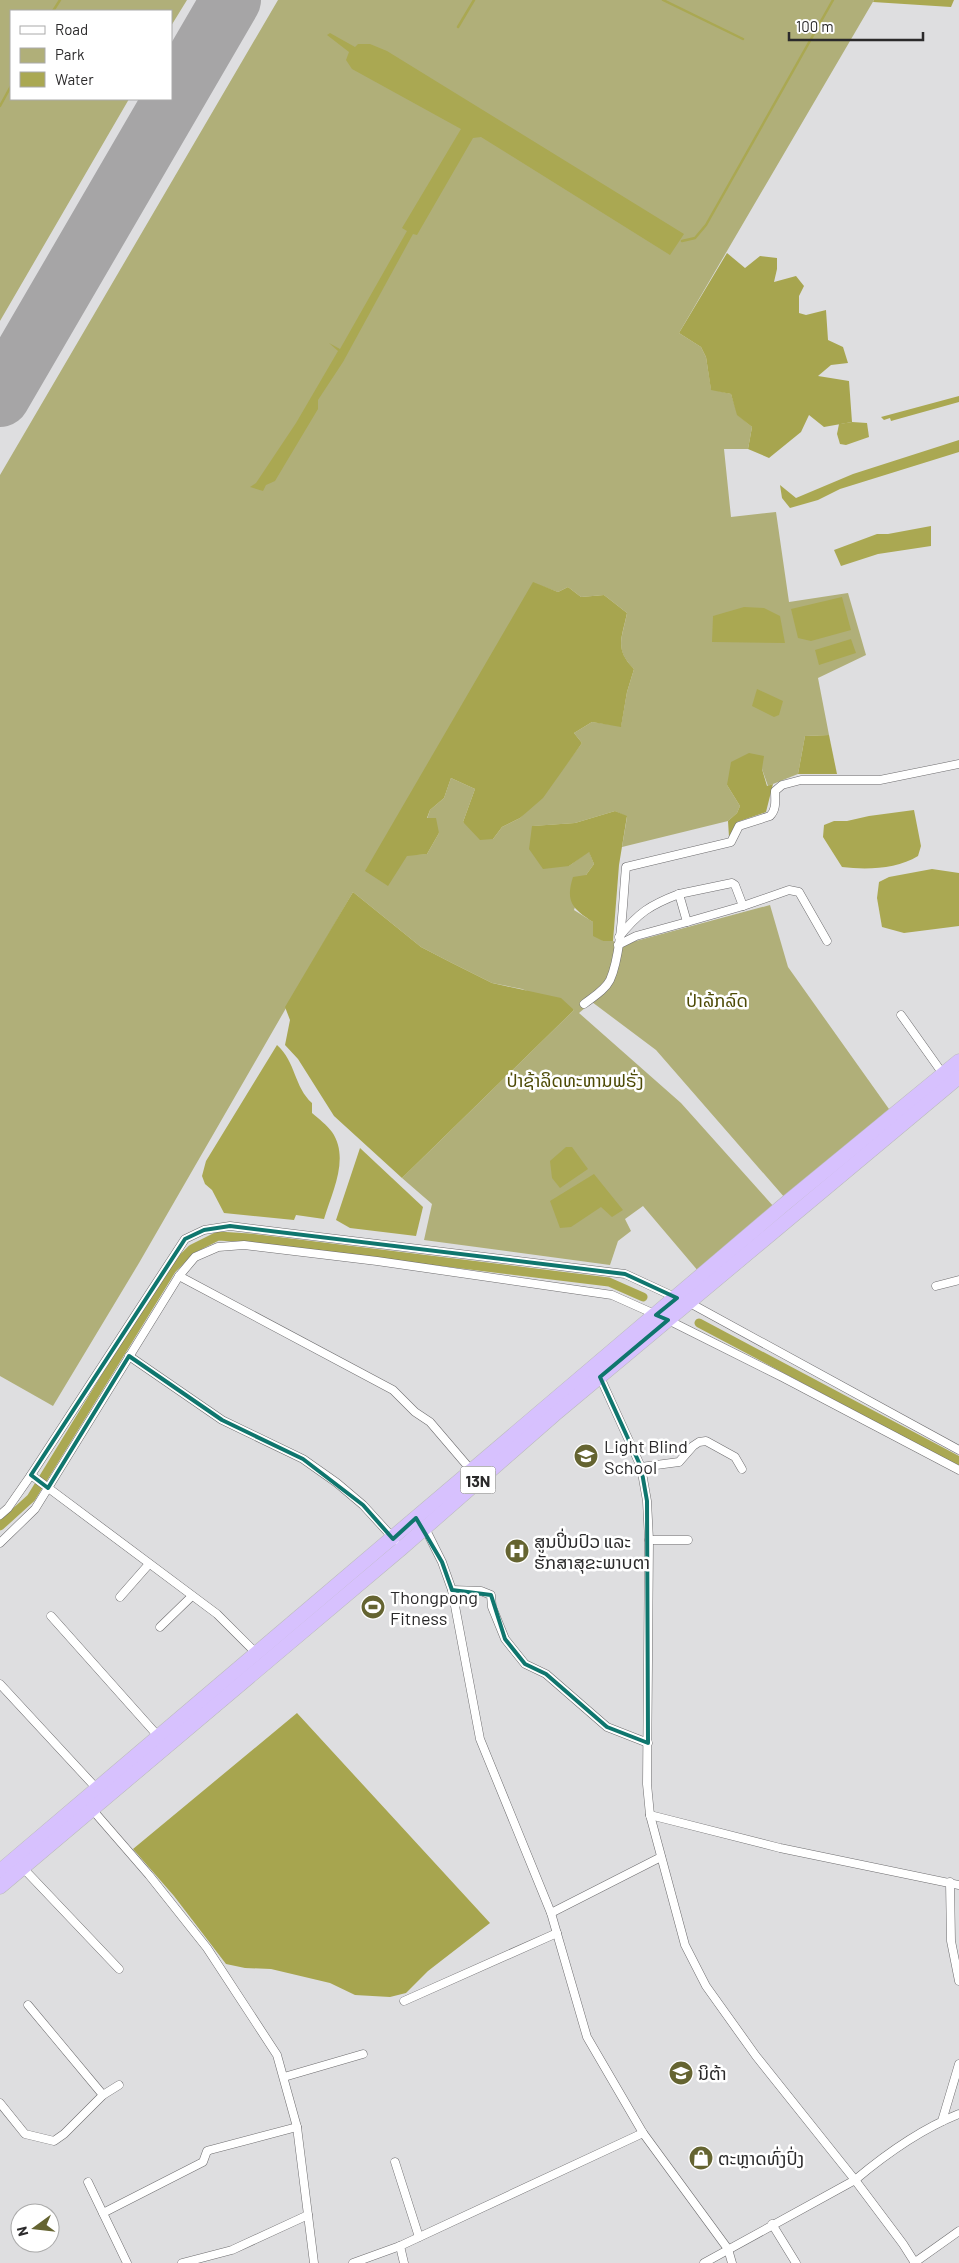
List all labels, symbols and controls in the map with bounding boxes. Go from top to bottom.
legend [10,10,172,100]
scale bar [789,10,923,42]
text: 100 m [796,17,834,35]
text: Road [55,20,88,38]
text: Park [55,45,85,63]
text: Water [55,70,94,88]
park label: ປ່າລ້ກລົດ [686,989,748,1011]
park label: ປ່າຊ້າລິດທະຫານຟຣັ່ງ [506,1069,644,1091]
place label: Light Blind School [604,1435,688,1478]
school or university icon: Light Blind School [573,1443,599,1469]
road number: 13N [460,1466,496,1494]
place label: ສູນປິ່ນປົວ ແລະ ຮັກສາສຸຂະພາບຕາ [534,1528,650,1574]
hospital icon: ສູນປິ່ນປົວ ແລະ ຮັກສາສຸຂະພາບຕາ [504,1538,530,1564]
place label: Thongpong Fitness [390,1586,478,1629]
sports icon: Thongpong Fitness [360,1594,386,1620]
school or university icon: ນິຕ້າ [668,2060,694,2086]
place label: ນິຕ້າ [698,2062,727,2084]
shop icon: ຕະຫຼາດທົ່ງປົ່ງ [688,2145,714,2171]
place label: ຕະຫຼາດທົ່ງປົ່ງ [718,2146,804,2169]
north arrow [10,2203,60,2253]
text: N [13,2225,31,2238]

